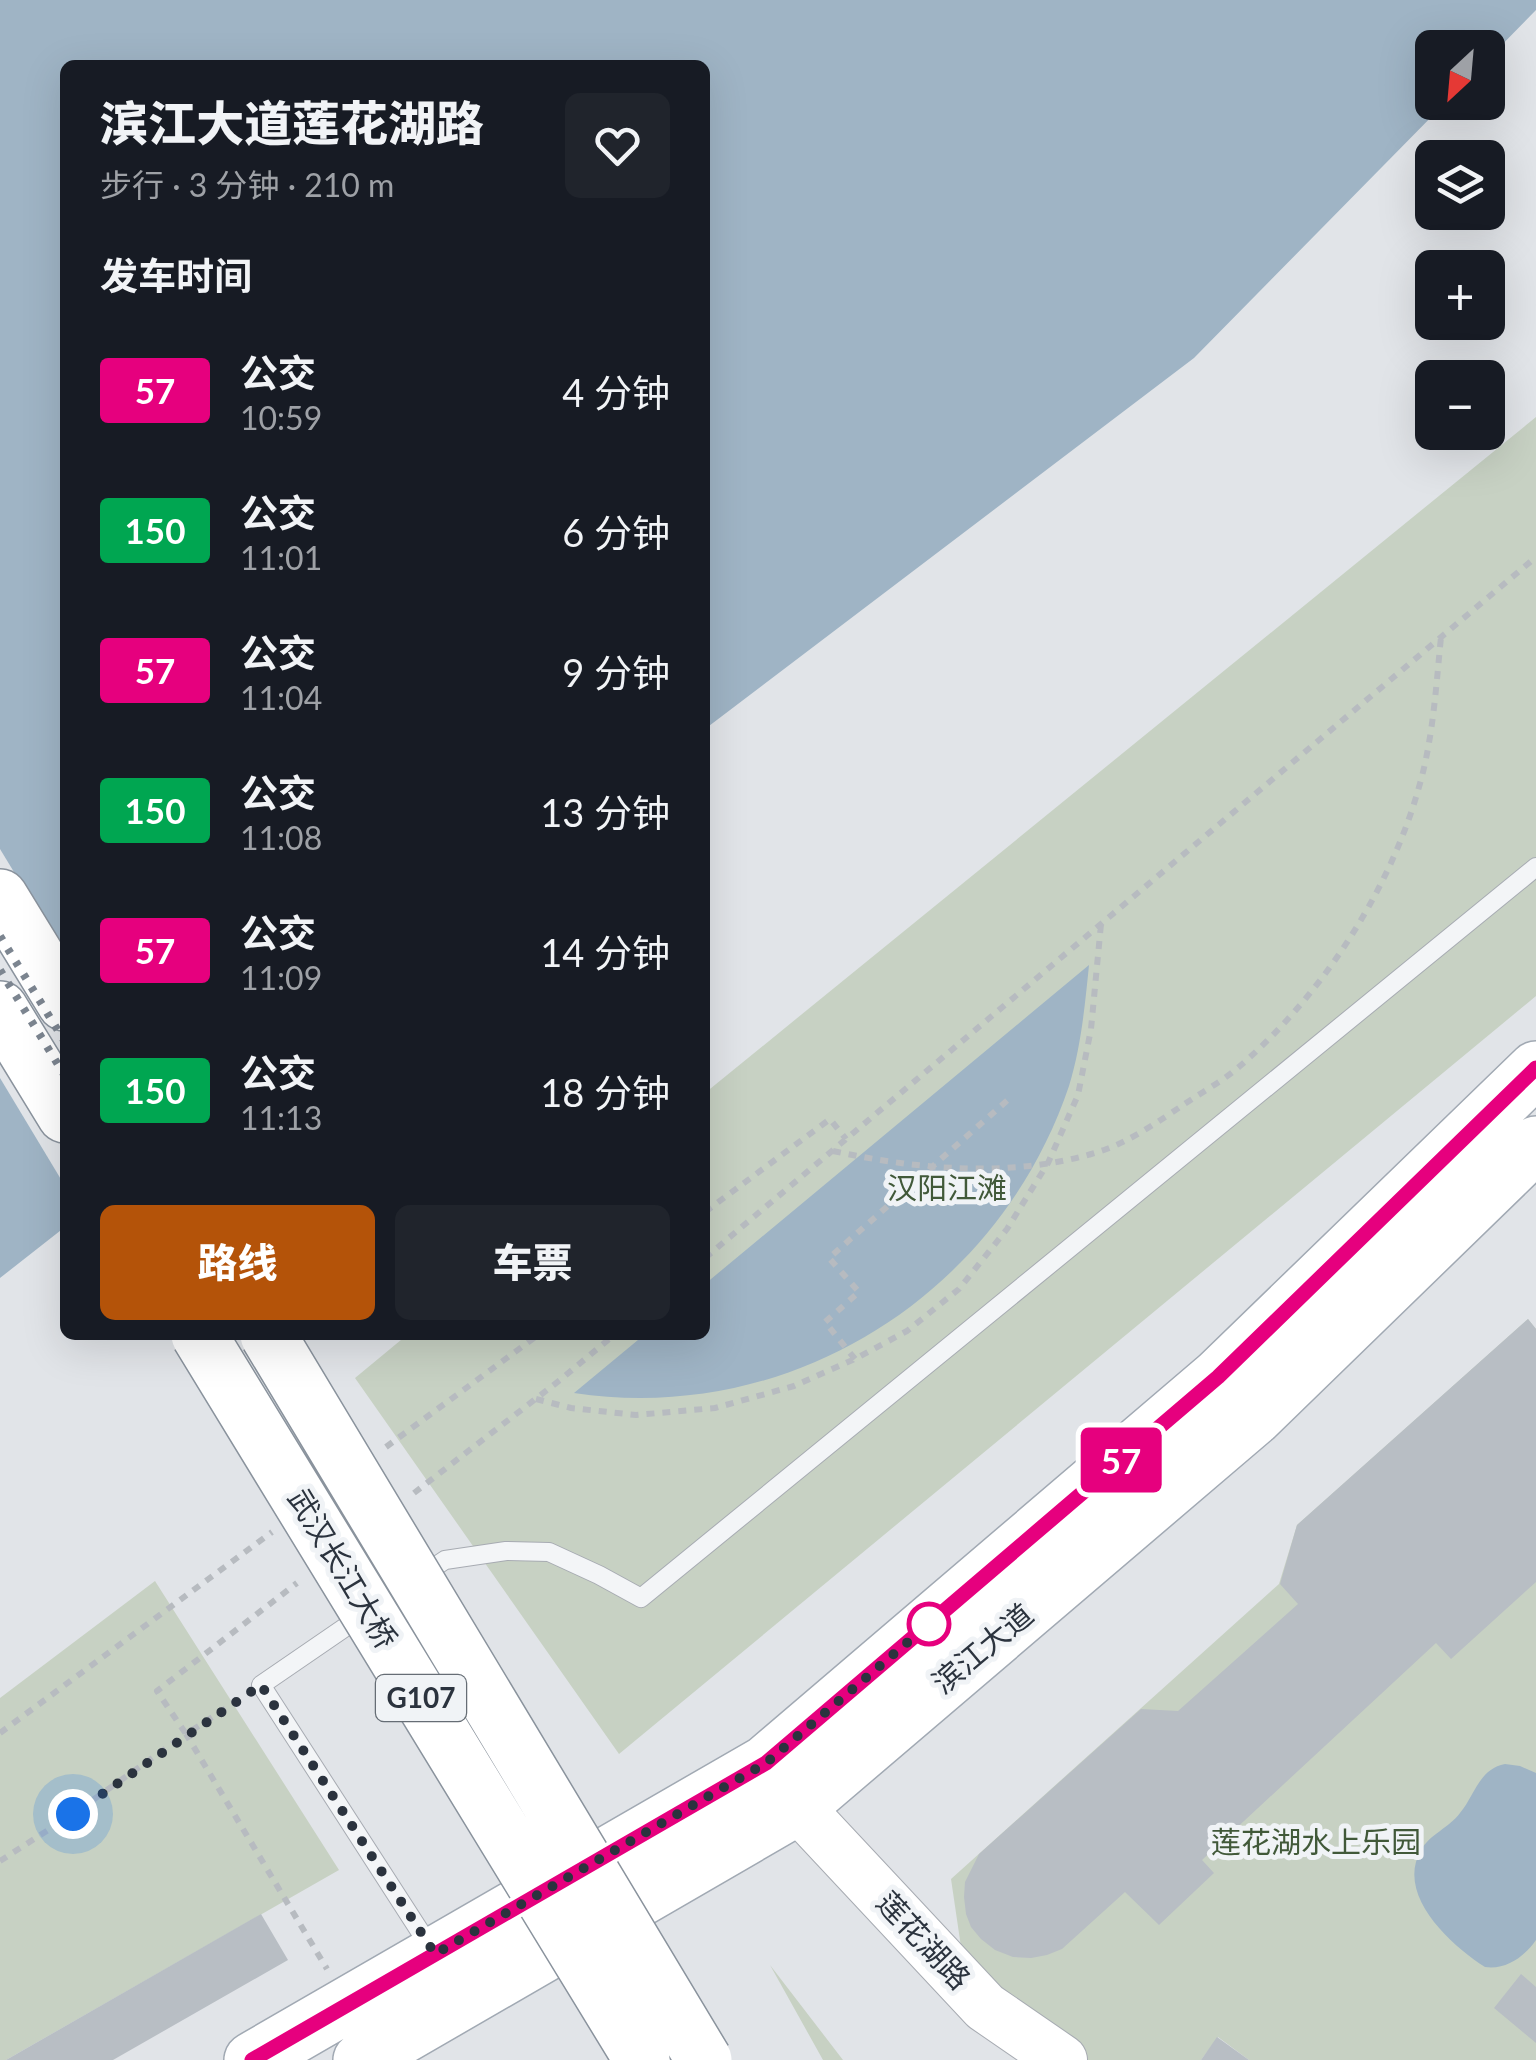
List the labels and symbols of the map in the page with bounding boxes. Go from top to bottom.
north arrow [1415,30,1505,120]
park label: 汉阳江滩 [887,1169,1007,1205]
line badge: 57 [1076,1428,1166,1492]
street label: 武汉长江大桥 [282,1482,405,1654]
street label: 滨江大道 [924,1595,1039,1700]
unlabelled marker [908,1603,950,1645]
road number: G107 [376,1675,466,1721]
your location [48,1789,98,1839]
park label: 莲花湖水上乐园 [1211,1823,1421,1859]
street label: 莲花湖路 [870,1883,979,1996]

